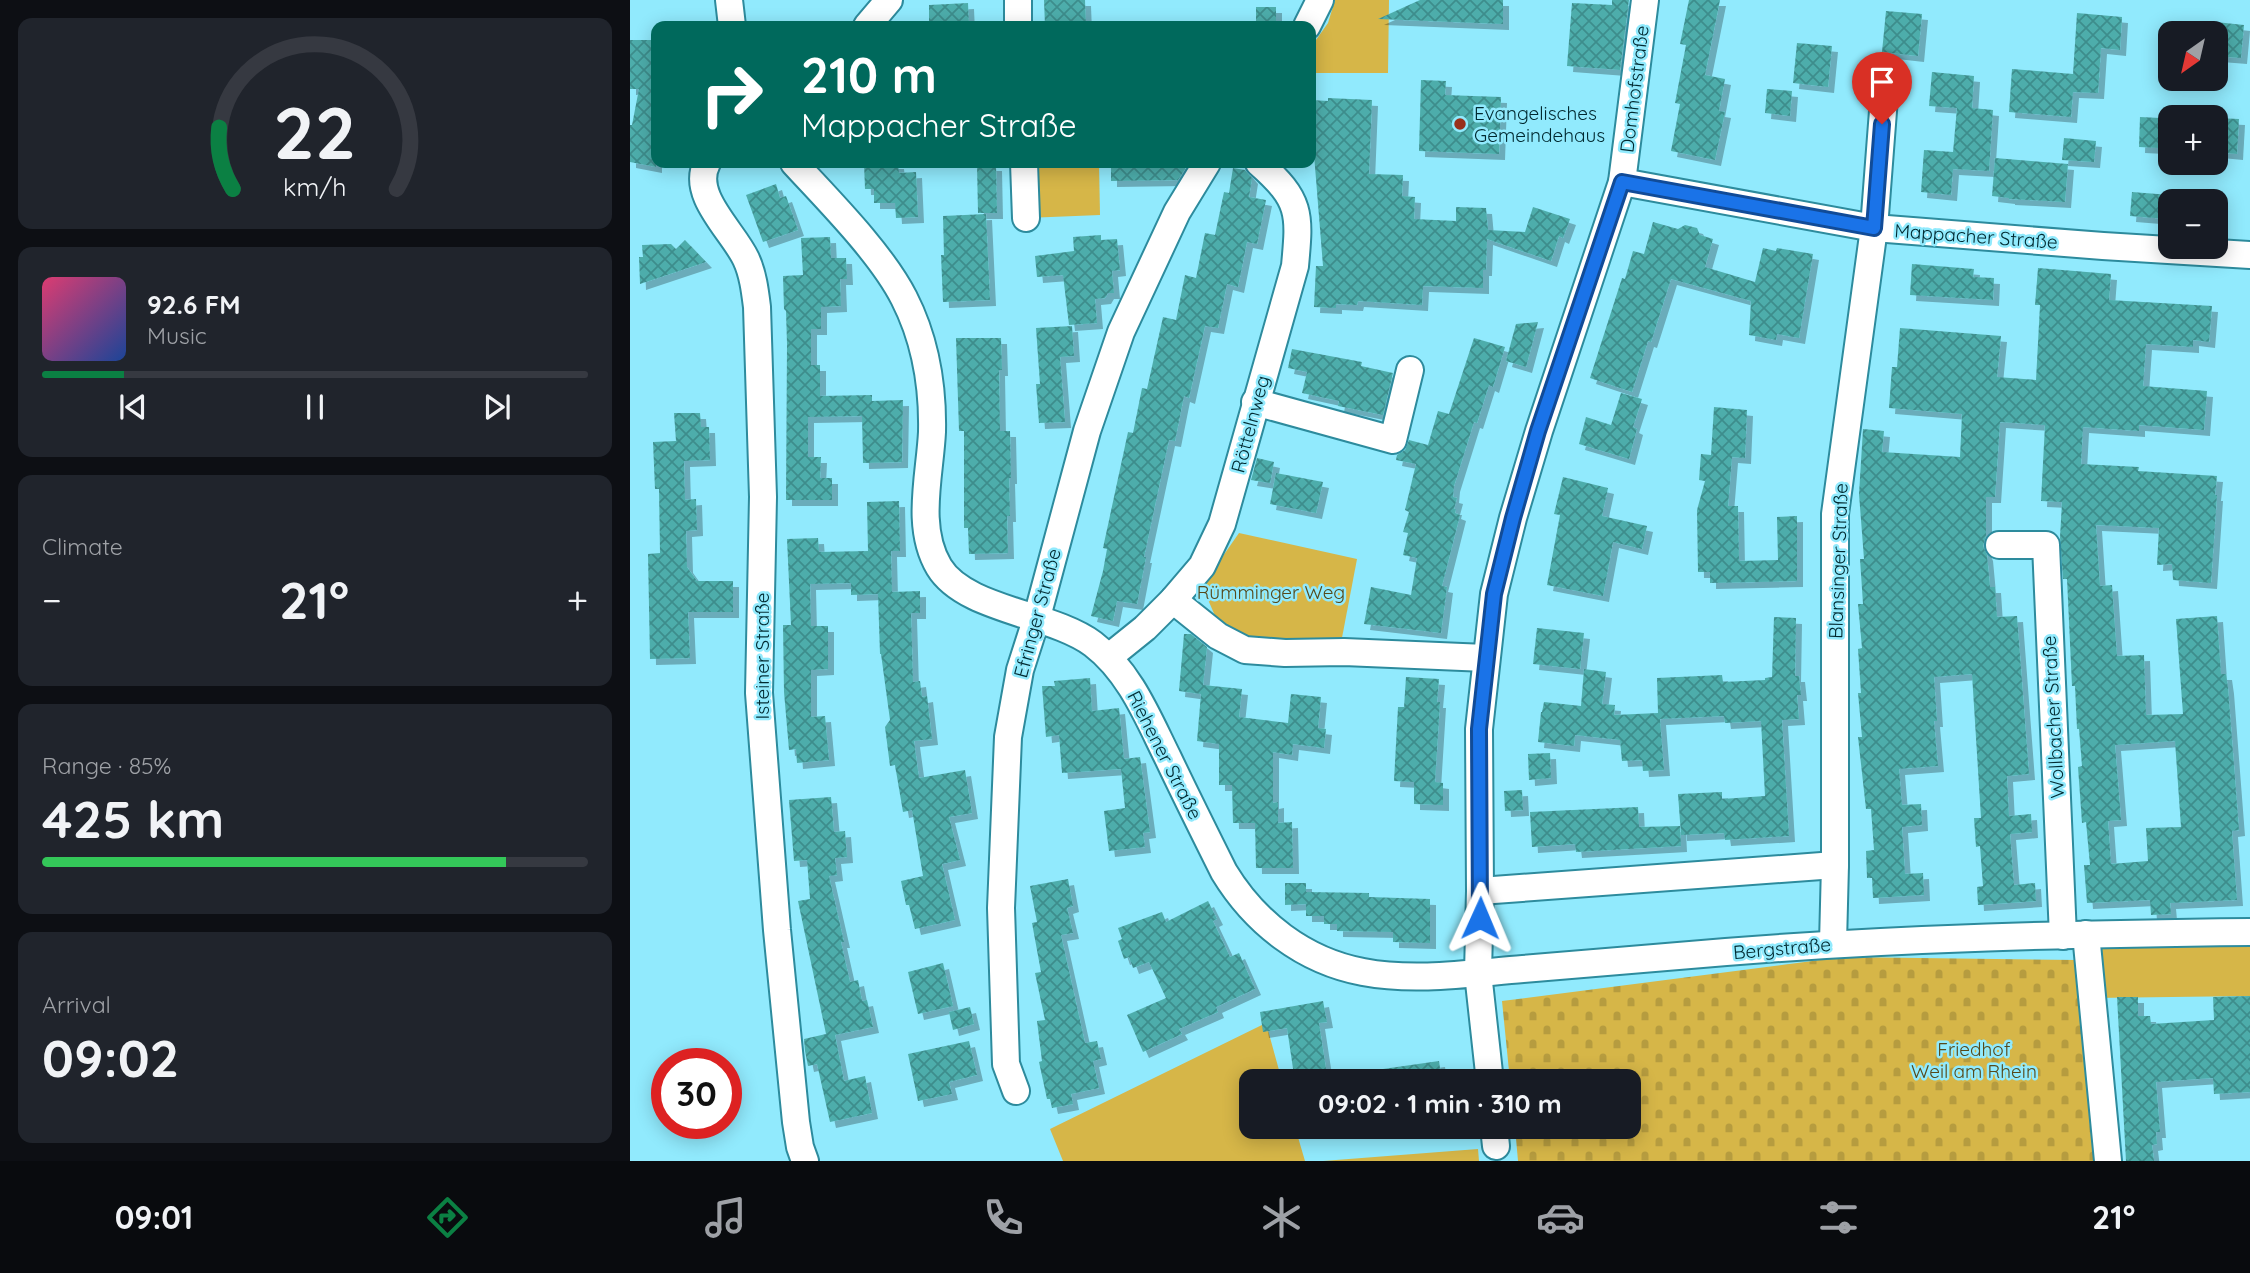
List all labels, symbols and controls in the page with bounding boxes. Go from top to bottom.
north arrow [2158,21,2228,91]
map controls [2158,21,2228,259]
street label: Domhofstraße [1614,24,1654,154]
text: 210 m [801,44,937,105]
icon: right [686,49,777,140]
pin [1852,52,1912,124]
icon: arrive [1863,63,1901,101]
text: 22 [274,87,356,178]
place label: Evangelisches Gemeindehaus [1474,101,1605,147]
text: Mappacher Straße [801,105,1077,145]
button: + [2158,105,2228,175]
marker: Evangelisches Gemeindehaus [1452,116,1468,132]
text: km/h [283,171,347,202]
button: − [2158,189,2228,259]
street label: Mappacher Straße [1894,218,2058,254]
text: 92.6 FM [147,288,241,321]
text: Music [147,321,207,350]
street label: Röttelnweg [1225,373,1275,475]
icon: previous [114,388,152,426]
icon: pause [296,388,334,426]
icon: next [478,388,516,426]
street label: Blansinger Straße [1823,483,1853,639]
text: Climate [42,532,123,561]
street label: Efringer Straße [1008,546,1066,680]
text: 21° [279,567,349,632]
text: − [42,576,62,624]
text: + [567,576,588,624]
park label: Rümminger Weg [1197,580,1345,604]
street label: Isteiner Straße [750,593,774,720]
street label: Wollbacher Straße [2037,635,2069,799]
street label: Riehener Straße [1122,687,1208,823]
text: Range · 85% [42,751,171,780]
text: 425 km [42,786,224,851]
position arrow [1443,881,1517,955]
street label: Bergstraße [1732,932,1832,964]
text: Arrival [42,990,111,1019]
text: 09:02 [42,1025,179,1090]
park label: Friedhof Weil am Rhein [1911,1037,2037,1083]
speed limit sign: 30 [651,1048,742,1139]
text: 09:02 · 1 min · 310 m [1318,1087,1562,1120]
icon: directions [423,1193,472,1242]
icon: music [701,1193,750,1242]
icon: phone [979,1193,1028,1242]
icon: climate [1257,1193,1306,1242]
icon: car [1536,1193,1585,1242]
icon: filters [1814,1193,1863,1242]
text: 09:01 [115,1197,193,1237]
text: 21° [2092,1197,2135,1237]

